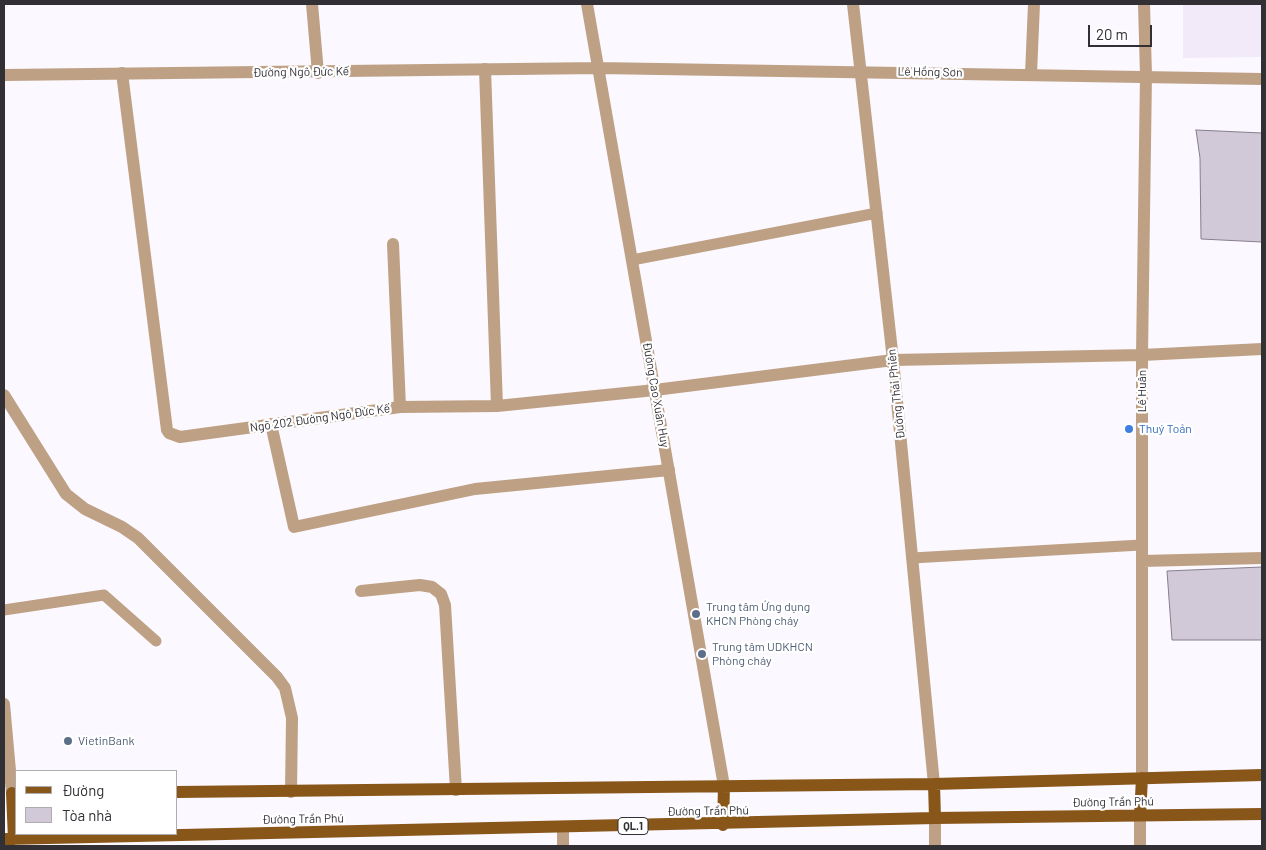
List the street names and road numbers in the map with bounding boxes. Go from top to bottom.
street label: Đường Ngô Đức Kế [253,64,349,80]
street label: Lê Hồng Sơn [897,64,963,80]
street label: Đường Cao Xuân Huy [640,341,672,449]
street label: Đường Thái Phiên [884,348,908,440]
street label: Lê Huân [1135,370,1149,412]
street label: Ngõ 202 Đường Ngô Đức Kế [249,401,391,435]
street label: Đường Trần Phú [1072,794,1154,810]
street label: Đường Trần Phú [667,803,749,819]
street label: Đường Trần Phú [262,811,344,827]
road number: QL.1 [618,818,648,834]

